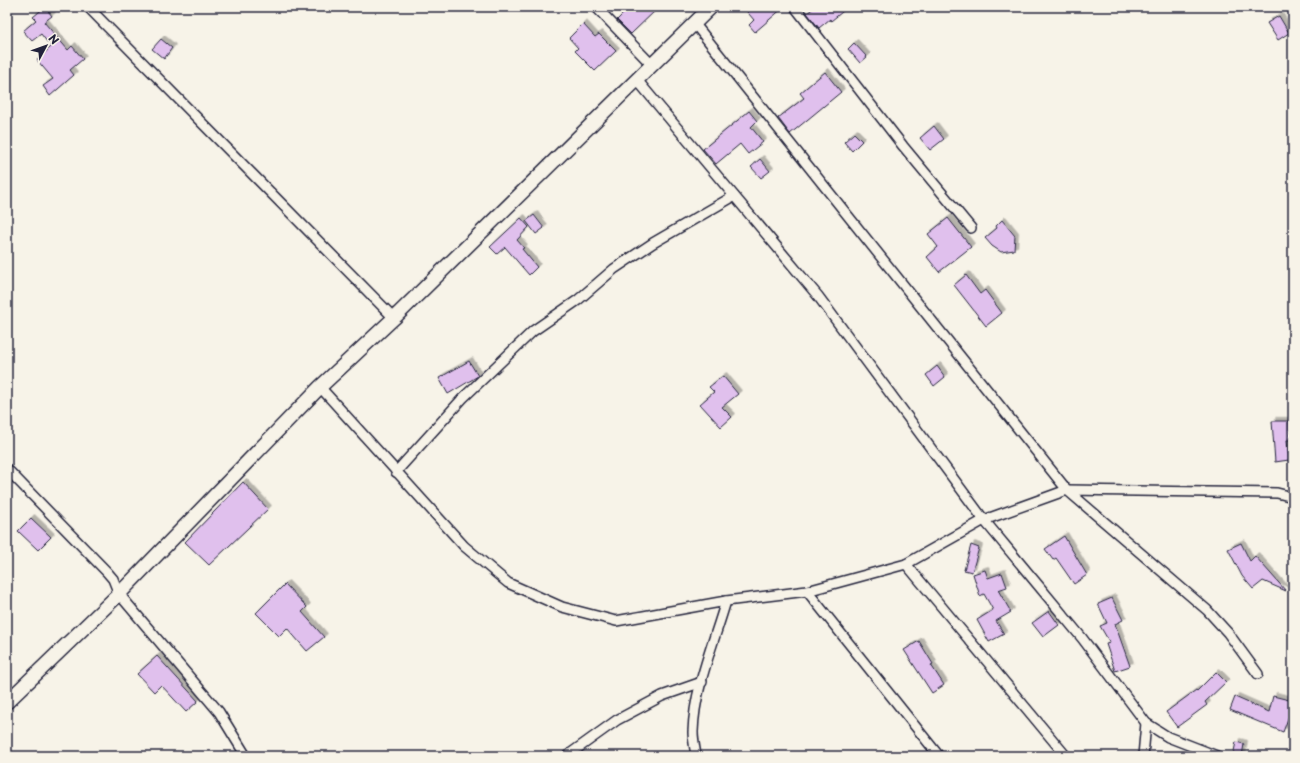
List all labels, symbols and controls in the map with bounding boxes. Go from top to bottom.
north arrow [26,26,66,66]
text: N [45,30,63,48]

